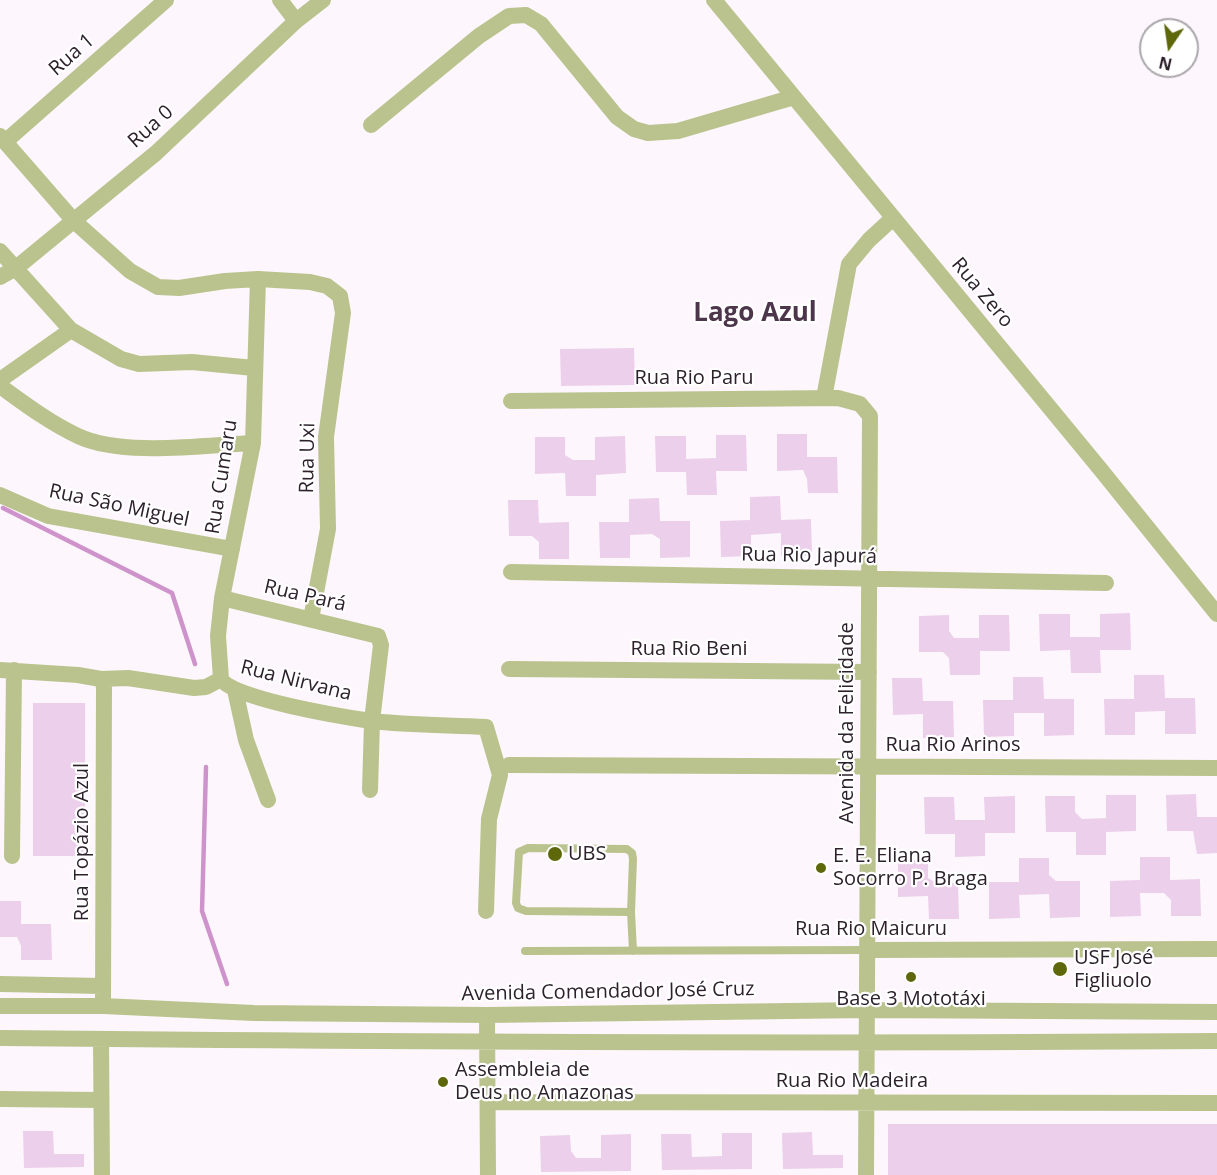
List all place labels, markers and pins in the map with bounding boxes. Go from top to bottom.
place label: UBS [568,842,606,866]
place label: E. E. Eliana Socorro P. Braga [833,844,988,891]
marker: UBS [546,845,564,863]
marker: E. E. Eliana Socorro P. Braga [814,861,828,875]
place label: USF José Figliuolo [1074,946,1153,993]
marker: USF José Figliuolo [1051,960,1069,978]
marker: Base 3 Mototáxi [904,970,918,984]
place label: Base 3 Mototáxi [836,987,986,1011]
place label: Assembleia de Deus no Amazonas [455,1058,634,1105]
marker: Assembleia de Deus no Amazonas [436,1075,450,1089]

